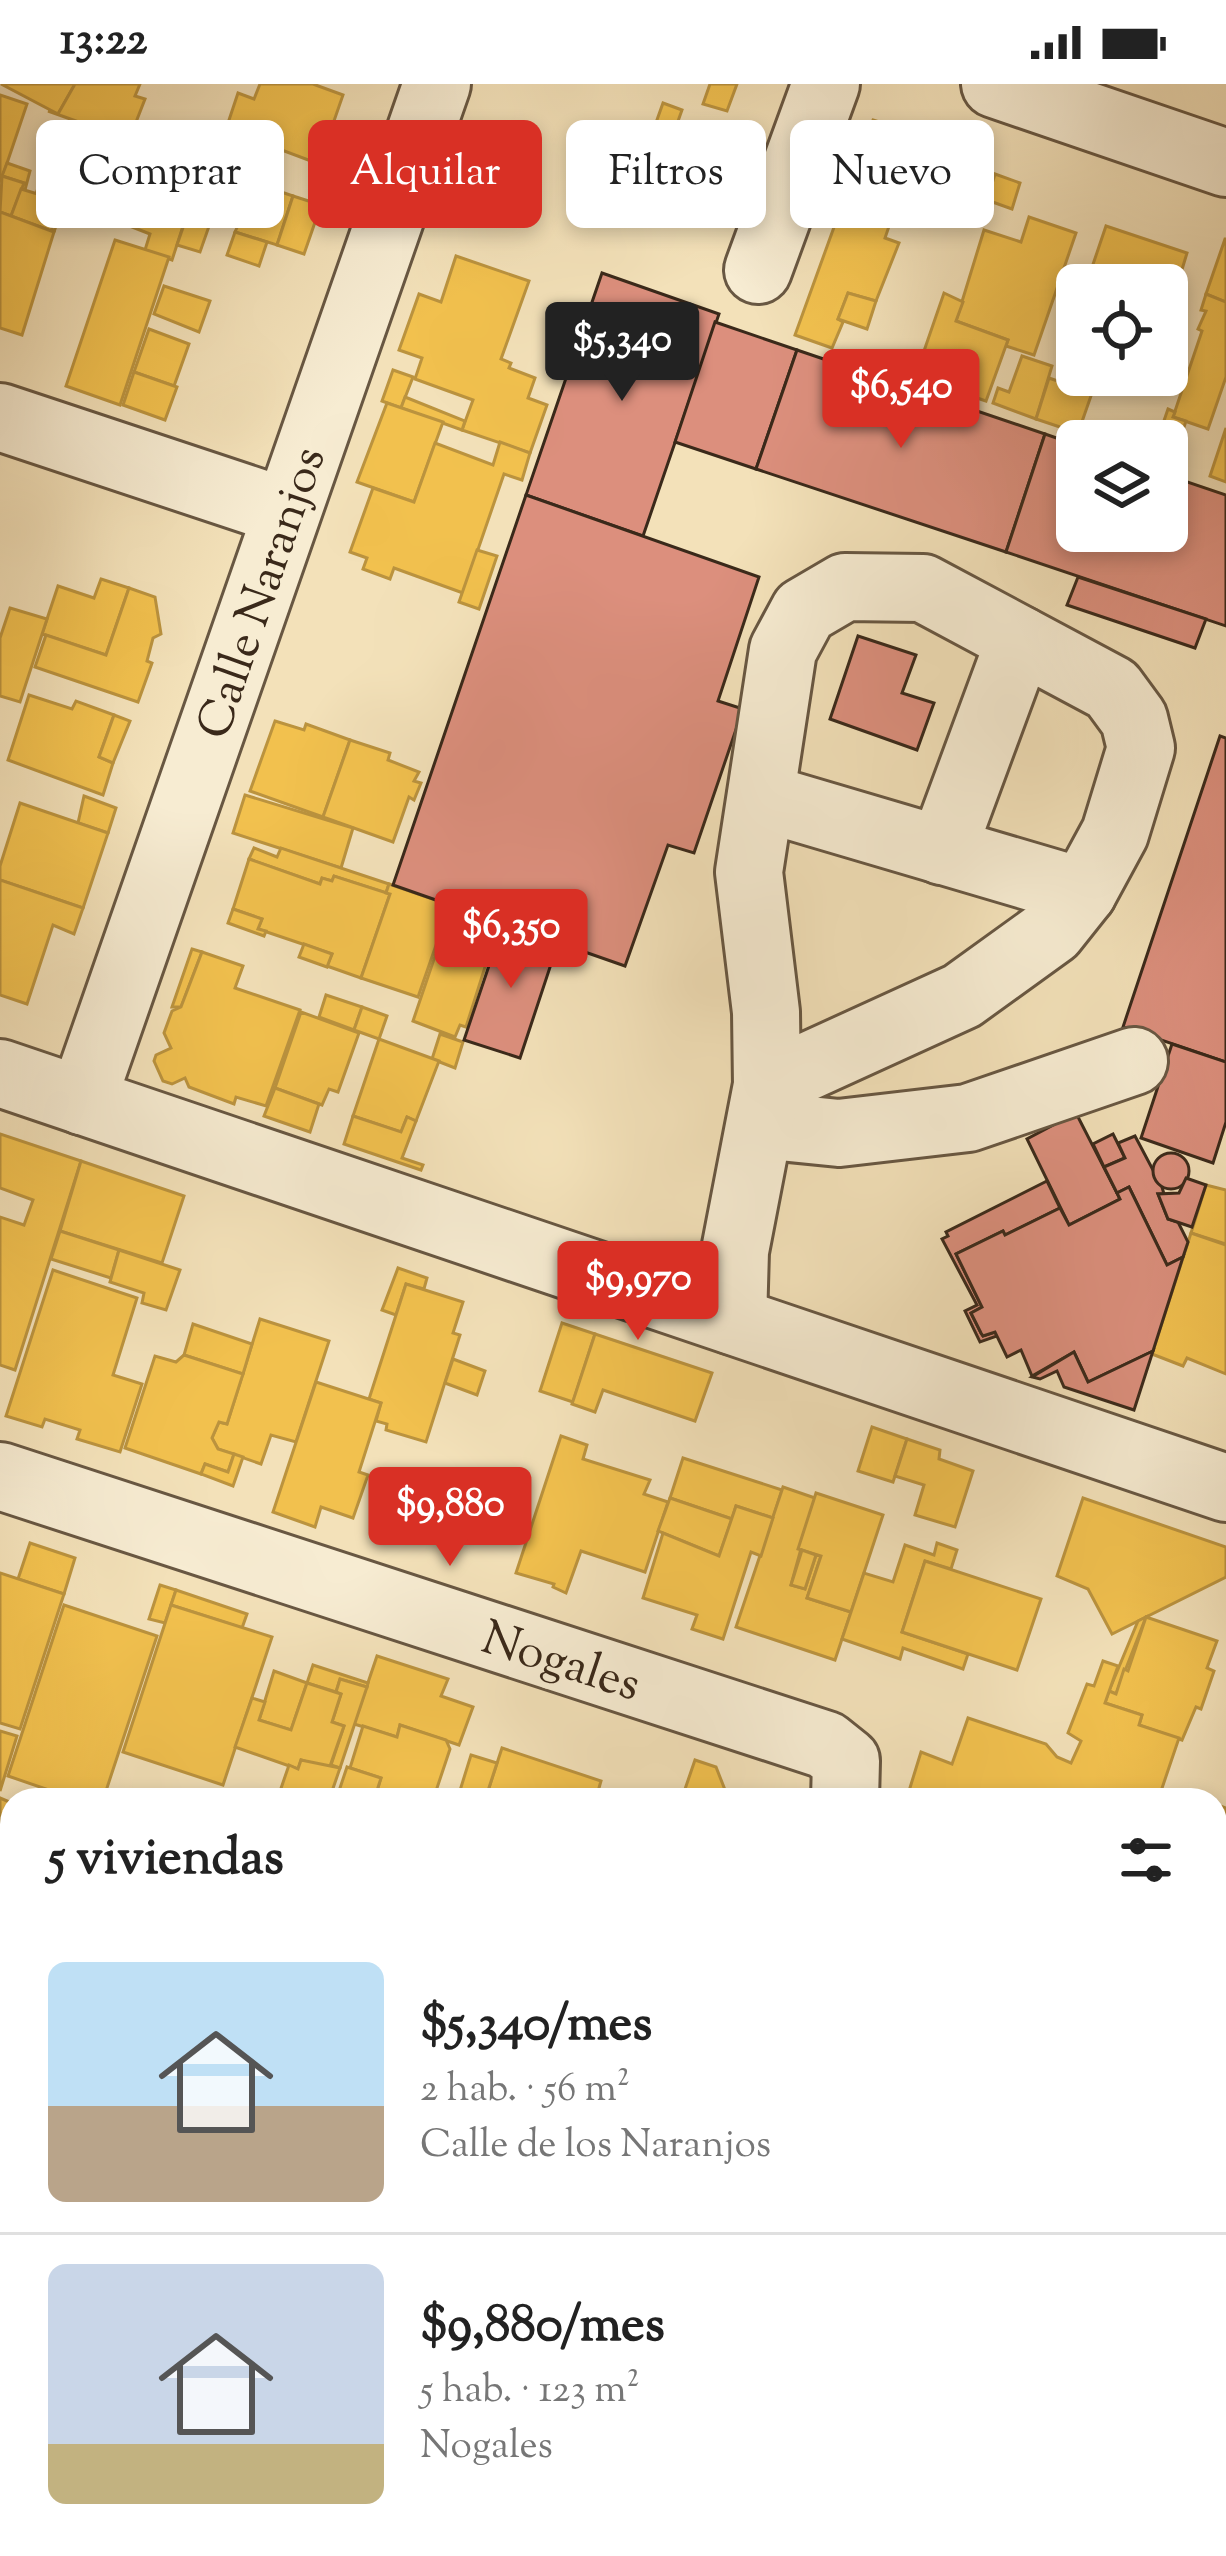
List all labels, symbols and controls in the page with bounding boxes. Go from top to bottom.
text: 13:22 [60,10,147,75]
chip: Comprar [36,120,284,228]
chip: Alquilar [308,120,542,228]
chip: Filtros [566,120,766,228]
chip: Nuevo [790,120,994,228]
map controls [1056,264,1188,552]
button: locate [1056,264,1188,396]
pin: $5,340 [524,302,720,404]
text: $5,340 [572,313,672,369]
pin: $6,540 [803,349,999,451]
text: $6,540 [849,360,953,416]
button: layers [1056,420,1188,552]
street label: Calle Naranjos [182,438,346,749]
pin: $6,350 [413,889,609,991]
text: $6,350 [462,900,560,956]
pin: $9,970 [540,1241,736,1343]
text: $9,970 [584,1252,692,1308]
pin: $9,880 [352,1467,548,1569]
text: $9,880 [395,1478,505,1534]
street label: Nogales [472,1606,649,1722]
text: 5 viviendas [48,1824,284,1897]
icon: filters [1113,1827,1179,1893]
text: $5,340/mes [420,1990,652,2063]
icon: home [144,2010,288,2154]
text: 2 hab. · 56 m² [420,2063,630,2119]
text: Calle de los Naranjos [420,2119,771,2175]
text: $9,880/mes [420,2291,665,2364]
icon: home [144,2312,288,2456]
text: 5 hab. · 123 m² [420,2364,640,2420]
text: Nogales [420,2420,553,2476]

